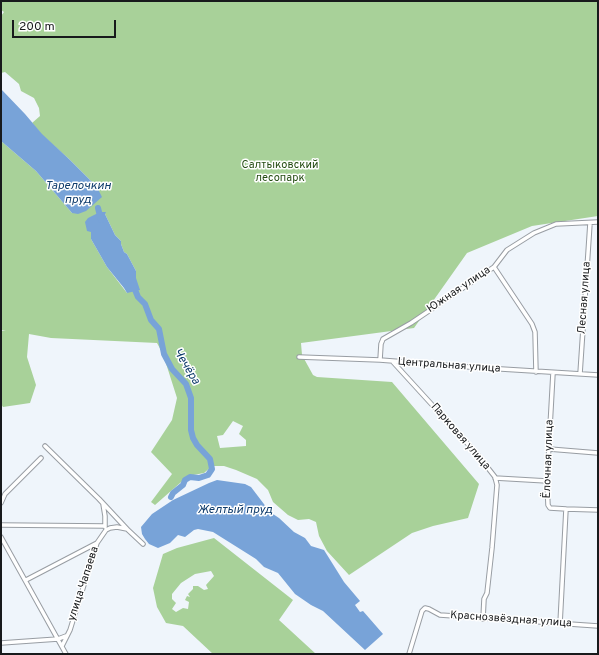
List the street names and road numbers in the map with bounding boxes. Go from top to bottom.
street label: Лесная улица [576,261,594,335]
street label: Южная улица [425,264,493,316]
street label: Центральная улица [397,356,501,376]
street label: Парковая улица [427,401,493,473]
street label: Ёлочная улица [541,419,557,499]
street label: улица Чапаева [66,545,102,623]
street label: Краснозвёздная улица [450,609,572,631]

